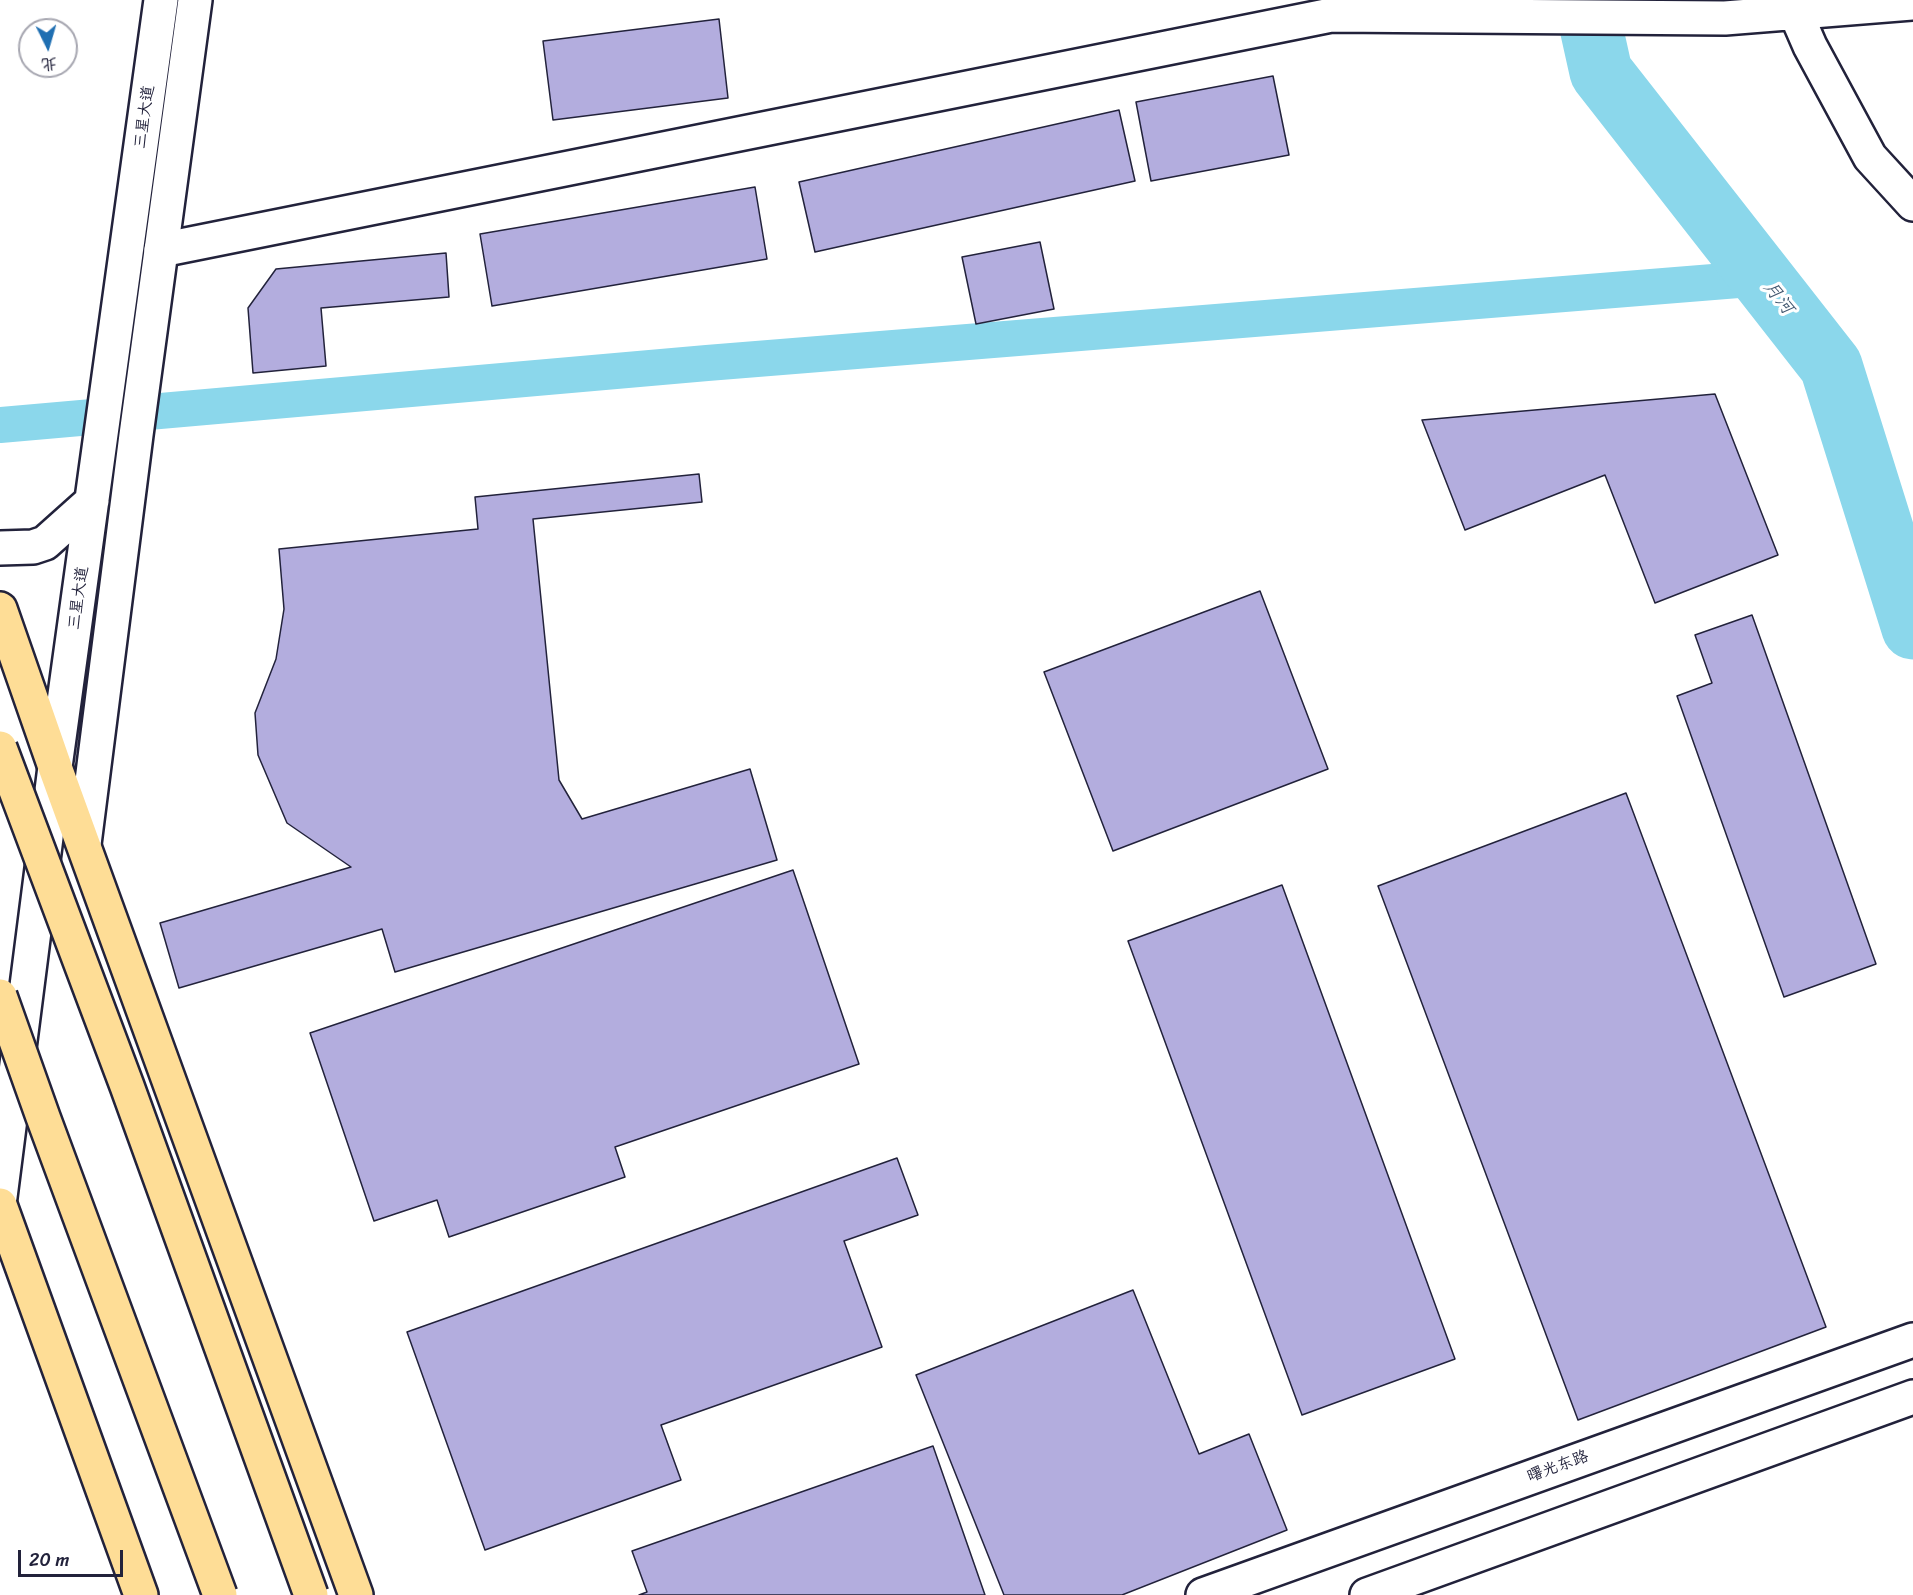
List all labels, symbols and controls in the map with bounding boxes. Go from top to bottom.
north arrow [18,18,78,78]
text: 北 [40,49,59,80]
street label: 三星大道 [131,84,159,150]
water label: 月河 [1758,277,1798,319]
street label: 三星大道 [65,565,93,631]
street label: 曙光东路 [1525,1447,1591,1487]
scale bar [21,1538,126,1576]
text: 20 m [29,1544,69,1576]

